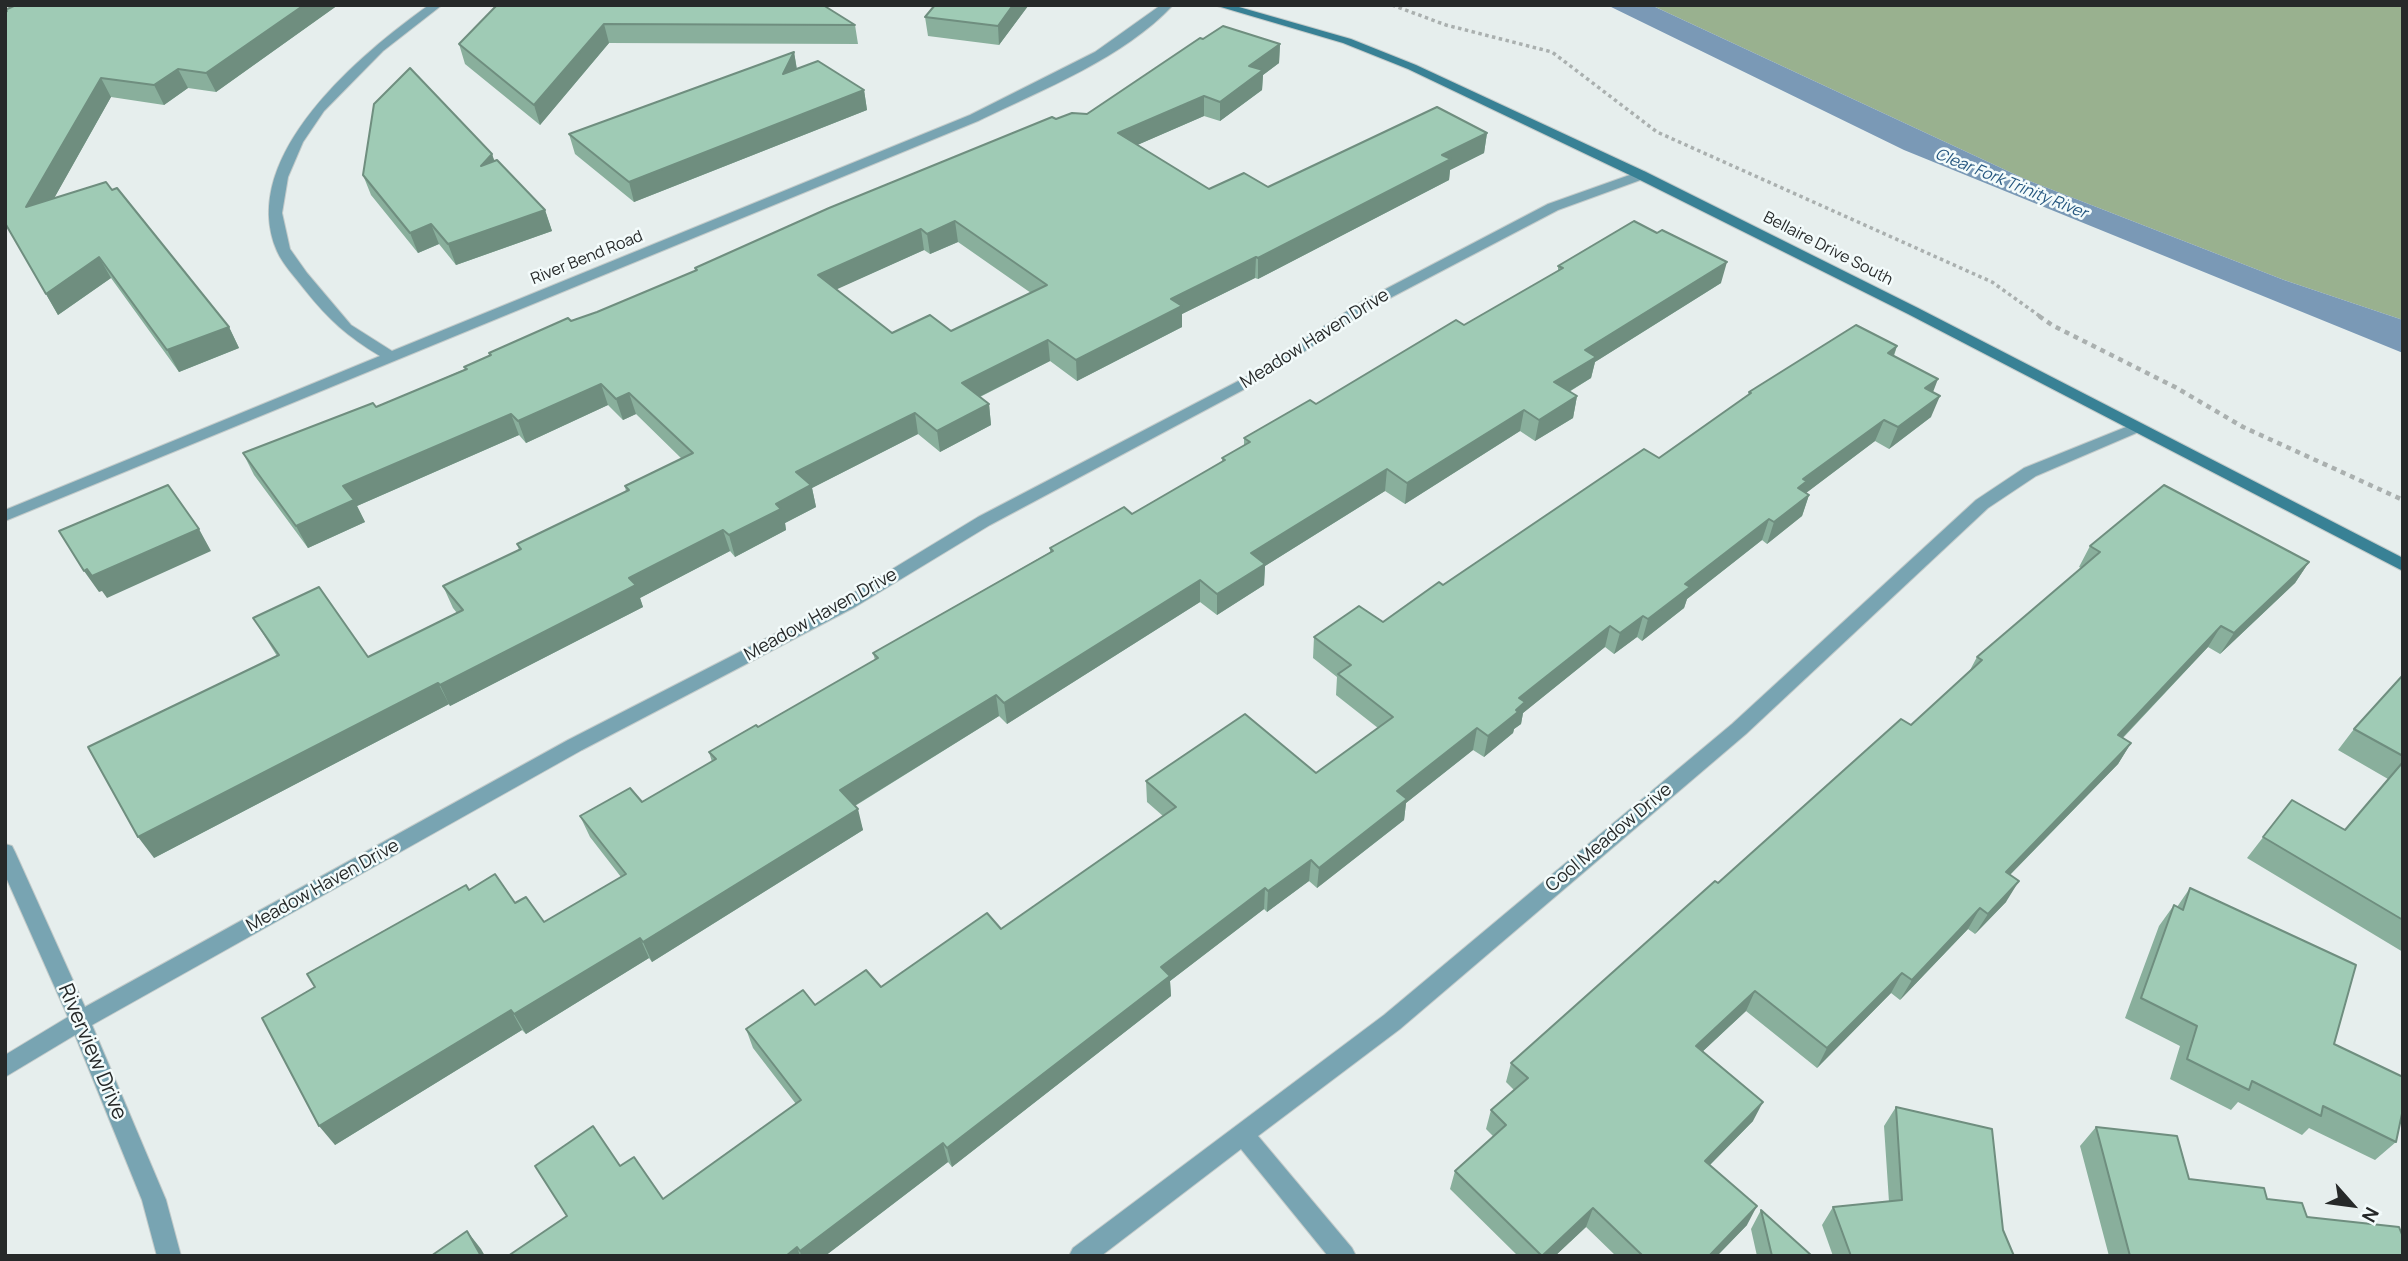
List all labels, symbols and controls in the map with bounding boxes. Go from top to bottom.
water label: Clear Fork Trinity River [1932,145,2090,223]
street label: Bellaire Drive South [1760,208,1896,290]
street label: River Bend Road [528,227,646,289]
street label: Meadow Haven Drive [1237,284,1393,394]
street label: Meadow Haven Drive [741,564,901,666]
street label: Cool Meadow Drive [1542,779,1676,897]
street label: Meadow Haven Drive [243,835,403,937]
street label: Riverview Drive [52,980,132,1124]
north arrow [2317,1170,2387,1240]
text: N [2356,1203,2385,1227]

